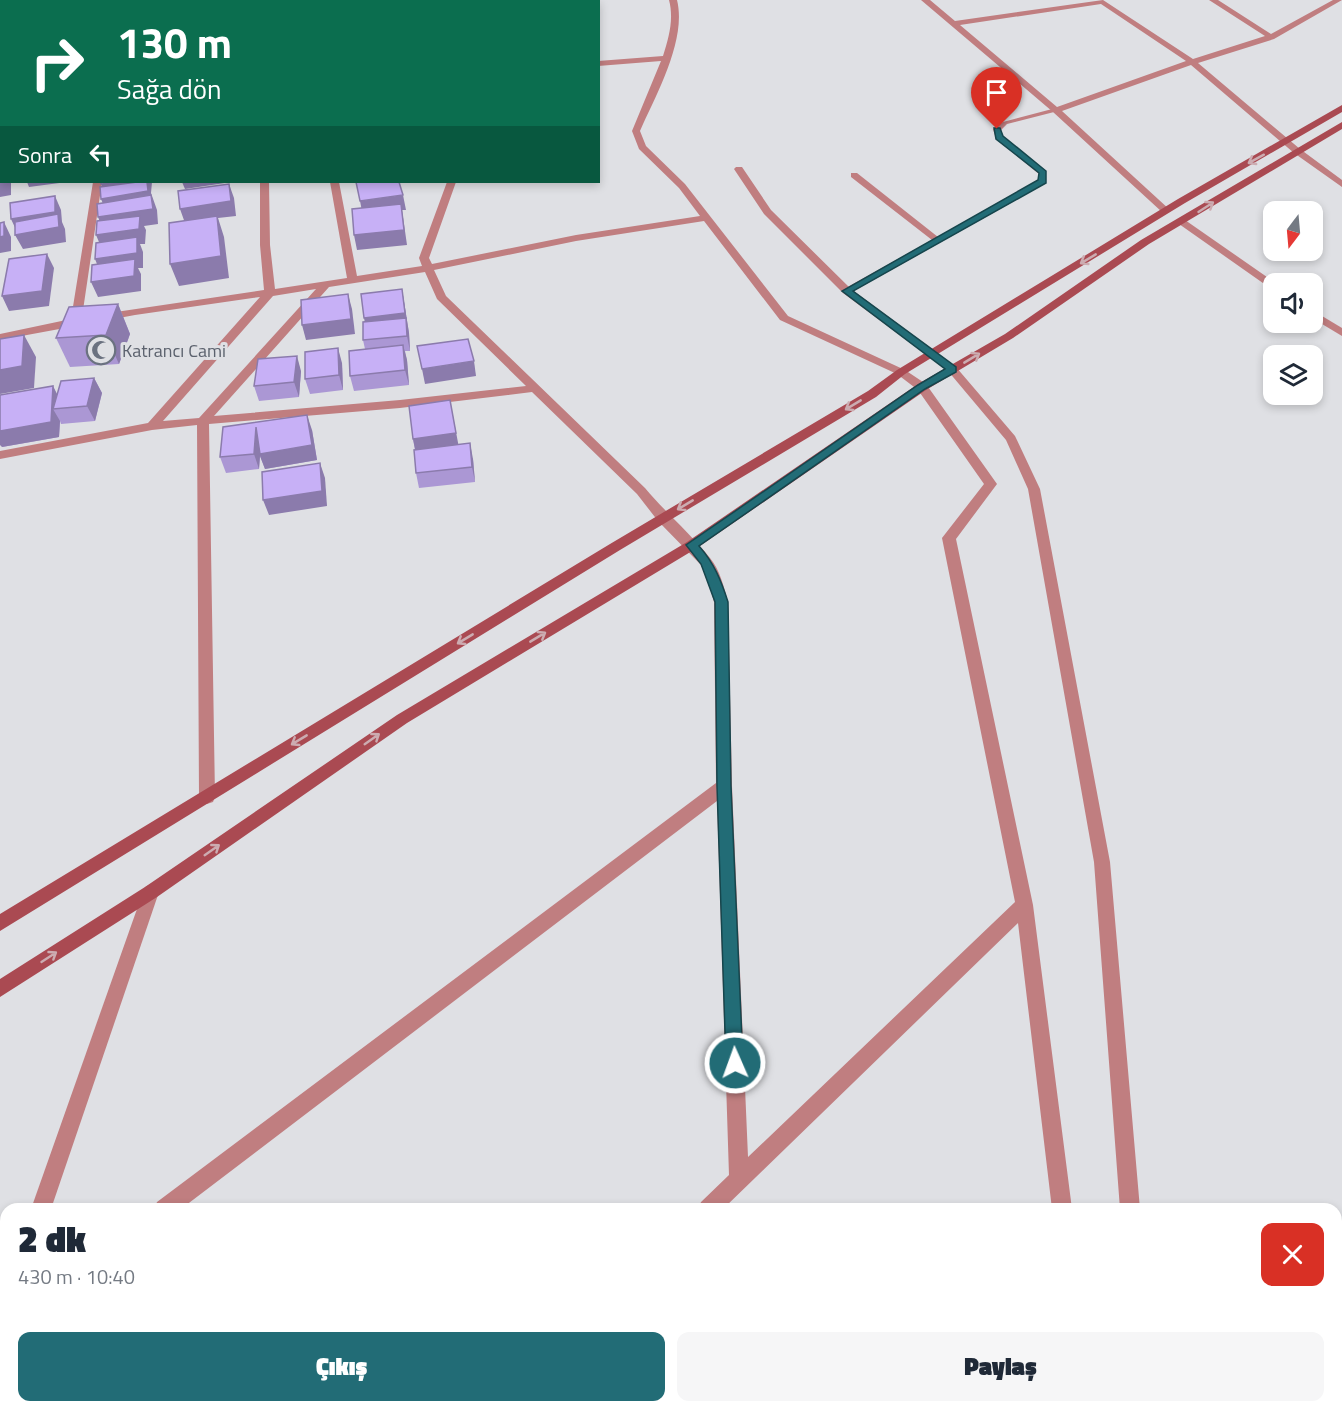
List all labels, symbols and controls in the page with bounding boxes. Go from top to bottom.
text: 130 m [117,10,232,74]
icon: right [18,24,96,102]
pin [971,67,1022,129]
text: Sağa dön [117,68,222,109]
icon: arrive [980,76,1013,109]
text: Sonra [18,138,72,172]
icon: left [84,138,117,171]
one-way arrow [1247,154,1264,166]
one-way arrow [1198,200,1215,213]
north arrow [1263,201,1323,261]
map controls [1263,201,1323,405]
one-way arrow [1080,253,1097,265]
button: sound [1263,273,1323,333]
mosque icon: Katrancı Cami [85,334,117,366]
place label: Katrancı Cami [122,337,226,364]
button: layers [1263,345,1323,405]
one-way arrow [963,351,980,363]
one-way arrow [845,399,862,411]
one-way arrow [677,499,694,511]
one-way arrow [529,631,546,643]
one-way arrow [457,633,474,645]
one-way arrow [364,733,380,745]
one-way arrow [291,735,308,747]
one-way arrow [203,844,219,856]
one-way arrow [40,951,57,963]
position arrow [703,1031,767,1095]
text: 2 dk [18,1211,86,1266]
button: close [1261,1223,1324,1286]
text: 430 m · 10:40 [18,1261,135,1292]
button: Çıkış [18,1332,665,1401]
button: Paylaş [677,1332,1324,1401]

